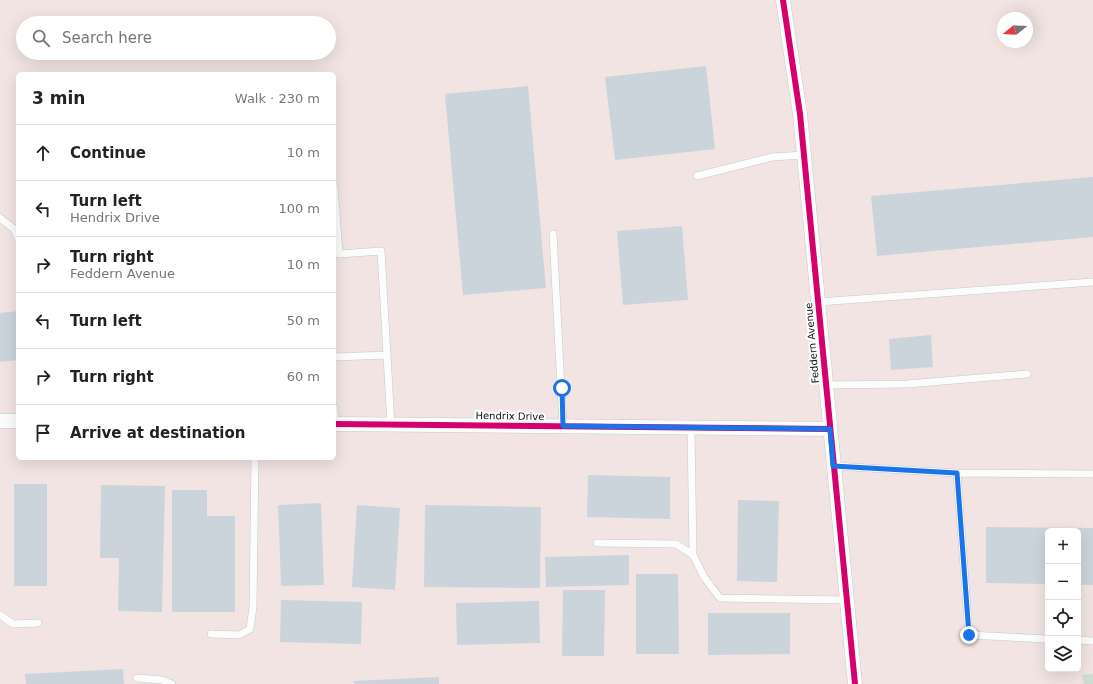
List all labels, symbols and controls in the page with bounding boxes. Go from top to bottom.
north arrow [997,12,1033,48]
search box [16,16,336,60]
icon: search [30,27,52,49]
text: Search here [62,29,152,47]
text: 3 min [32,88,85,108]
text: Walk · 230 m [235,91,320,106]
icon: ahead [32,142,54,164]
text: Continue [70,144,146,162]
text: 10 m [287,145,320,160]
text: Turn left [70,192,142,210]
icon: left [32,198,54,220]
text: 100 m [278,201,320,216]
text: Hendrix Drive [70,210,160,225]
text: Turn right [70,248,154,266]
icon: right [32,254,54,276]
text: 10 m [287,257,320,272]
text: Feddern Avenue [70,266,175,281]
street label: Feddern Avenue [803,302,821,384]
icon: left [32,310,54,332]
text: Turn left [70,312,142,330]
text: 50 m [287,313,320,328]
icon: right [32,366,54,388]
text: Turn right [70,368,154,386]
text: 60 m [287,369,320,384]
route start [553,379,571,397]
street label: Hendrix Drive [475,410,545,422]
icon: arrive [32,422,54,444]
text: Arrive at destination [70,424,245,442]
map controls [1045,528,1081,672]
button: + [1045,528,1081,564]
button: − [1045,564,1081,600]
button: locate [1045,600,1081,636]
route end [960,626,978,644]
button: layers [1045,636,1081,672]

